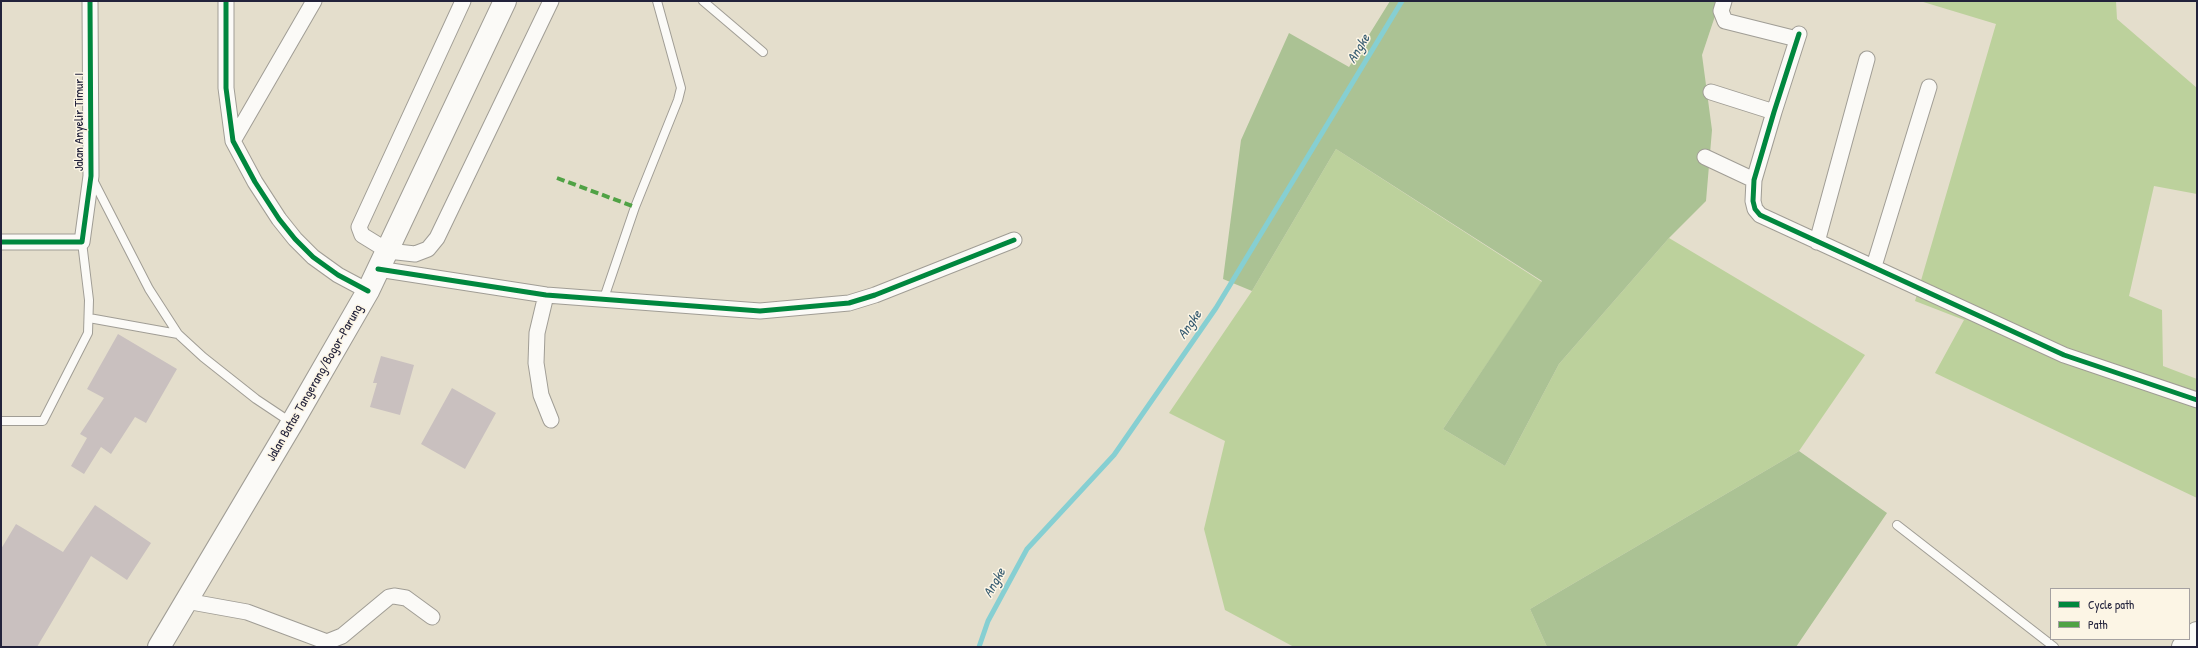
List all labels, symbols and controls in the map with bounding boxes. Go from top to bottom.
water label: Angke [1344,31,1374,67]
street label: Jalan Anyelir Timur I [72,73,88,171]
street label: Jalan Batas Tangerang/Bogor–Parung [264,302,366,464]
water label: Angke [1174,308,1206,342]
water label: Angke [980,565,1010,601]
legend [2050,588,2190,640]
text: Cycle path [2088,596,2134,613]
text: Path [2088,616,2108,633]

